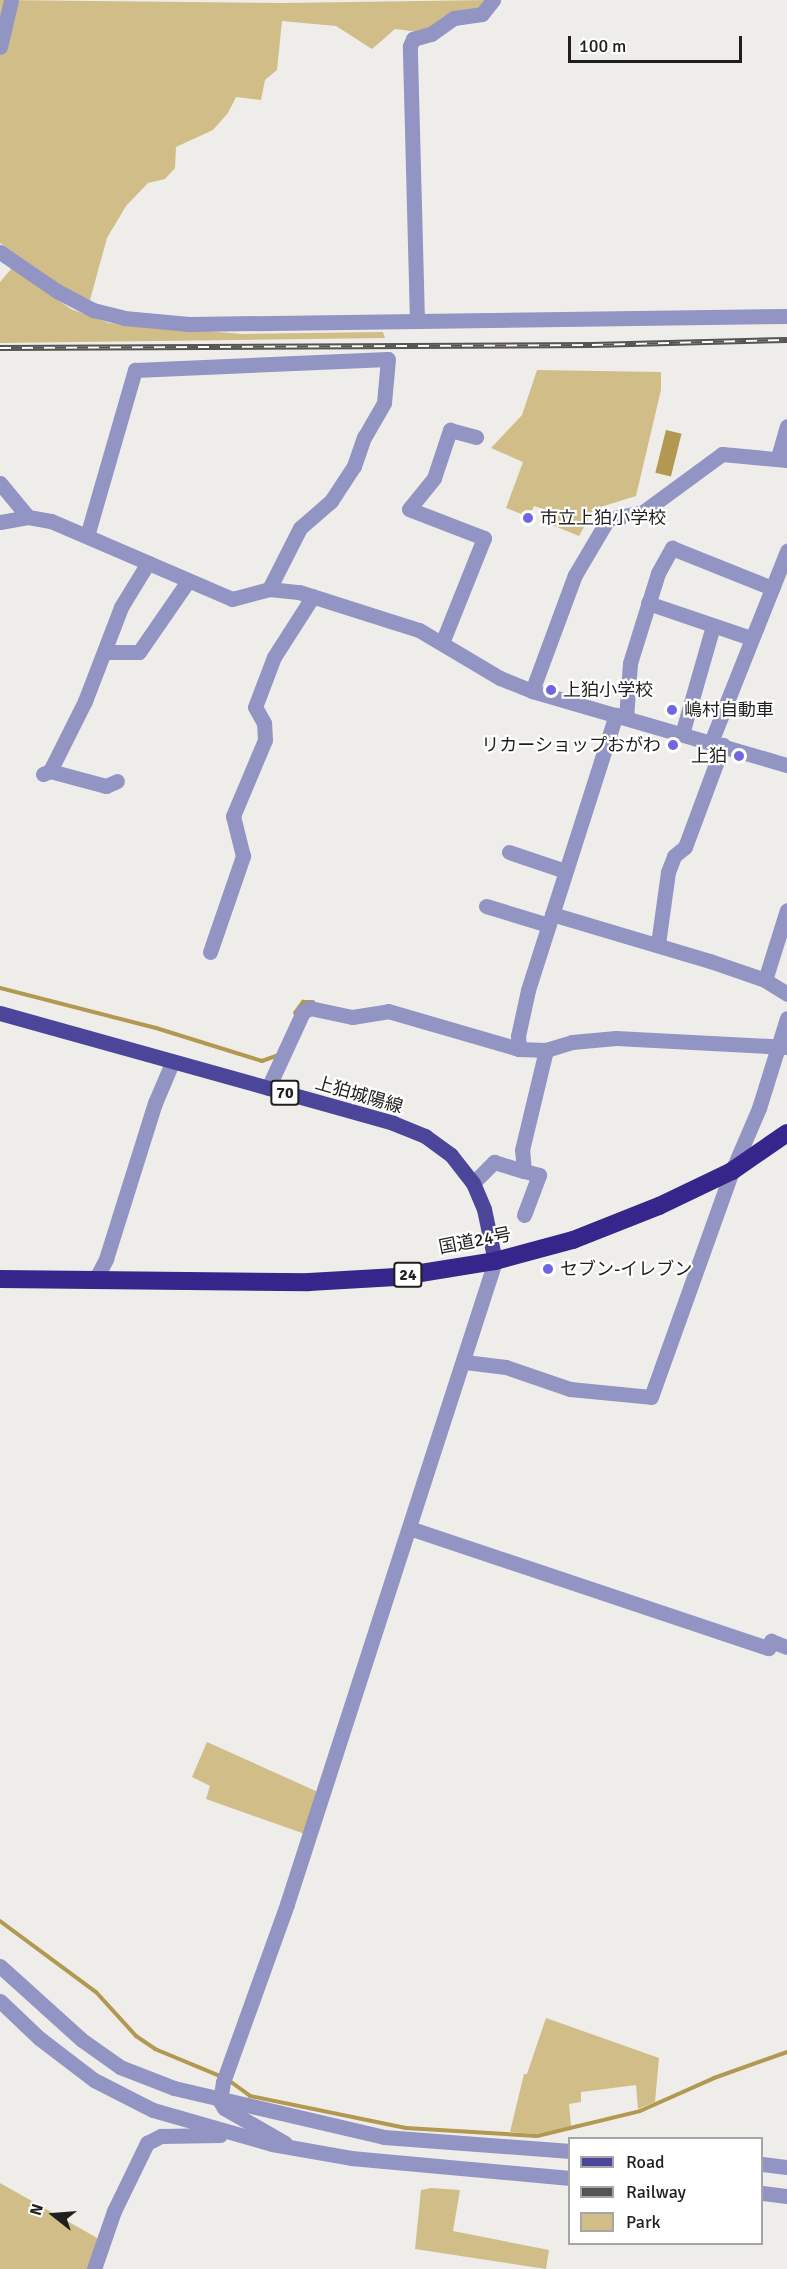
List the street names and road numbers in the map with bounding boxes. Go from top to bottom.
street label: 上狛城陽線 [313,1072,405,1118]
road number: 70 [270,1080,300,1106]
street label: 国道24号 [437,1223,513,1259]
road number: 24 [393,1262,423,1288]

